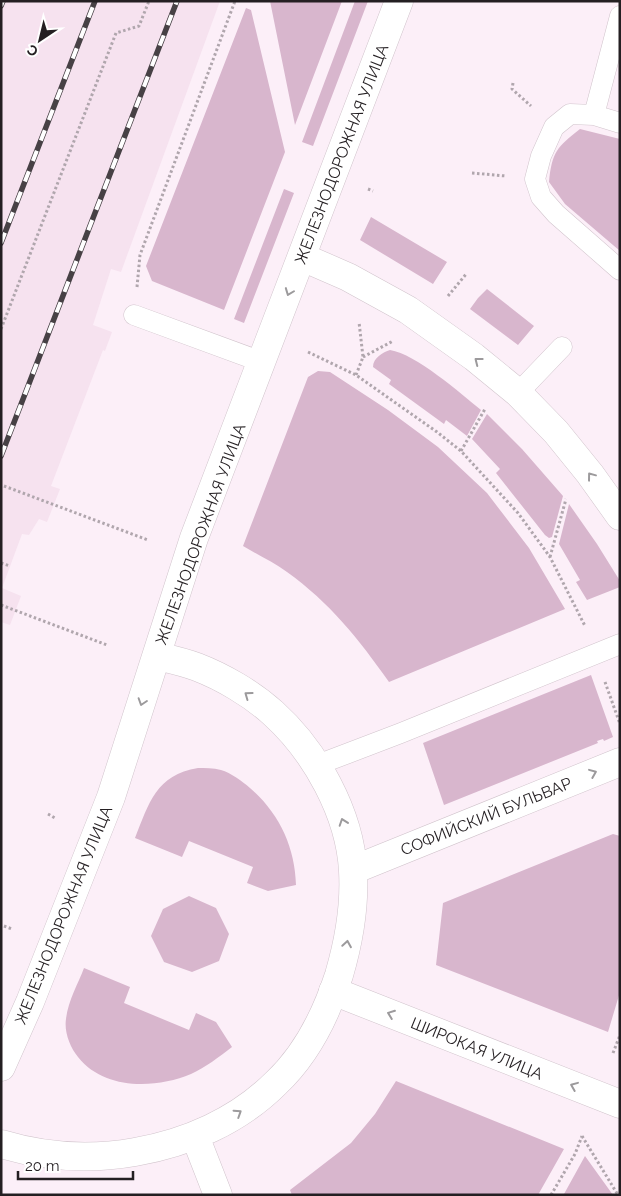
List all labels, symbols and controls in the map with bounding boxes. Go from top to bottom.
north arrow [15,15,65,65]
text: С [24,41,41,60]
street label: ЖЕЛЕЗНОДОРОЖНАЯ УЛИЦА [291,41,392,267]
one-way arrow [285,287,295,296]
one-way arrow [475,358,484,366]
street label: ЖЕЛЕЗНОДОРОЖНАЯ УЛИЦА [151,421,250,647]
one-way arrow [588,472,597,482]
one-way arrow [244,692,254,701]
one-way arrow [137,697,147,706]
one-way arrow [588,769,597,779]
street label: СОФИЙСКИЙ БУЛЬВАР [398,773,574,859]
street label: ЖЕЛЕЗНОДОРОЖНАЯ УЛИЦА [11,803,116,1027]
one-way arrow [339,819,349,827]
one-way arrow [341,940,351,949]
one-way arrow [387,1010,396,1020]
street label: ШИРОКАЯ УЛИЦА [408,1013,546,1084]
one-way arrow [571,1082,579,1092]
one-way arrow [233,1110,242,1120]
scale bar [18,1148,132,1180]
text: 20 m [25,1157,60,1175]

